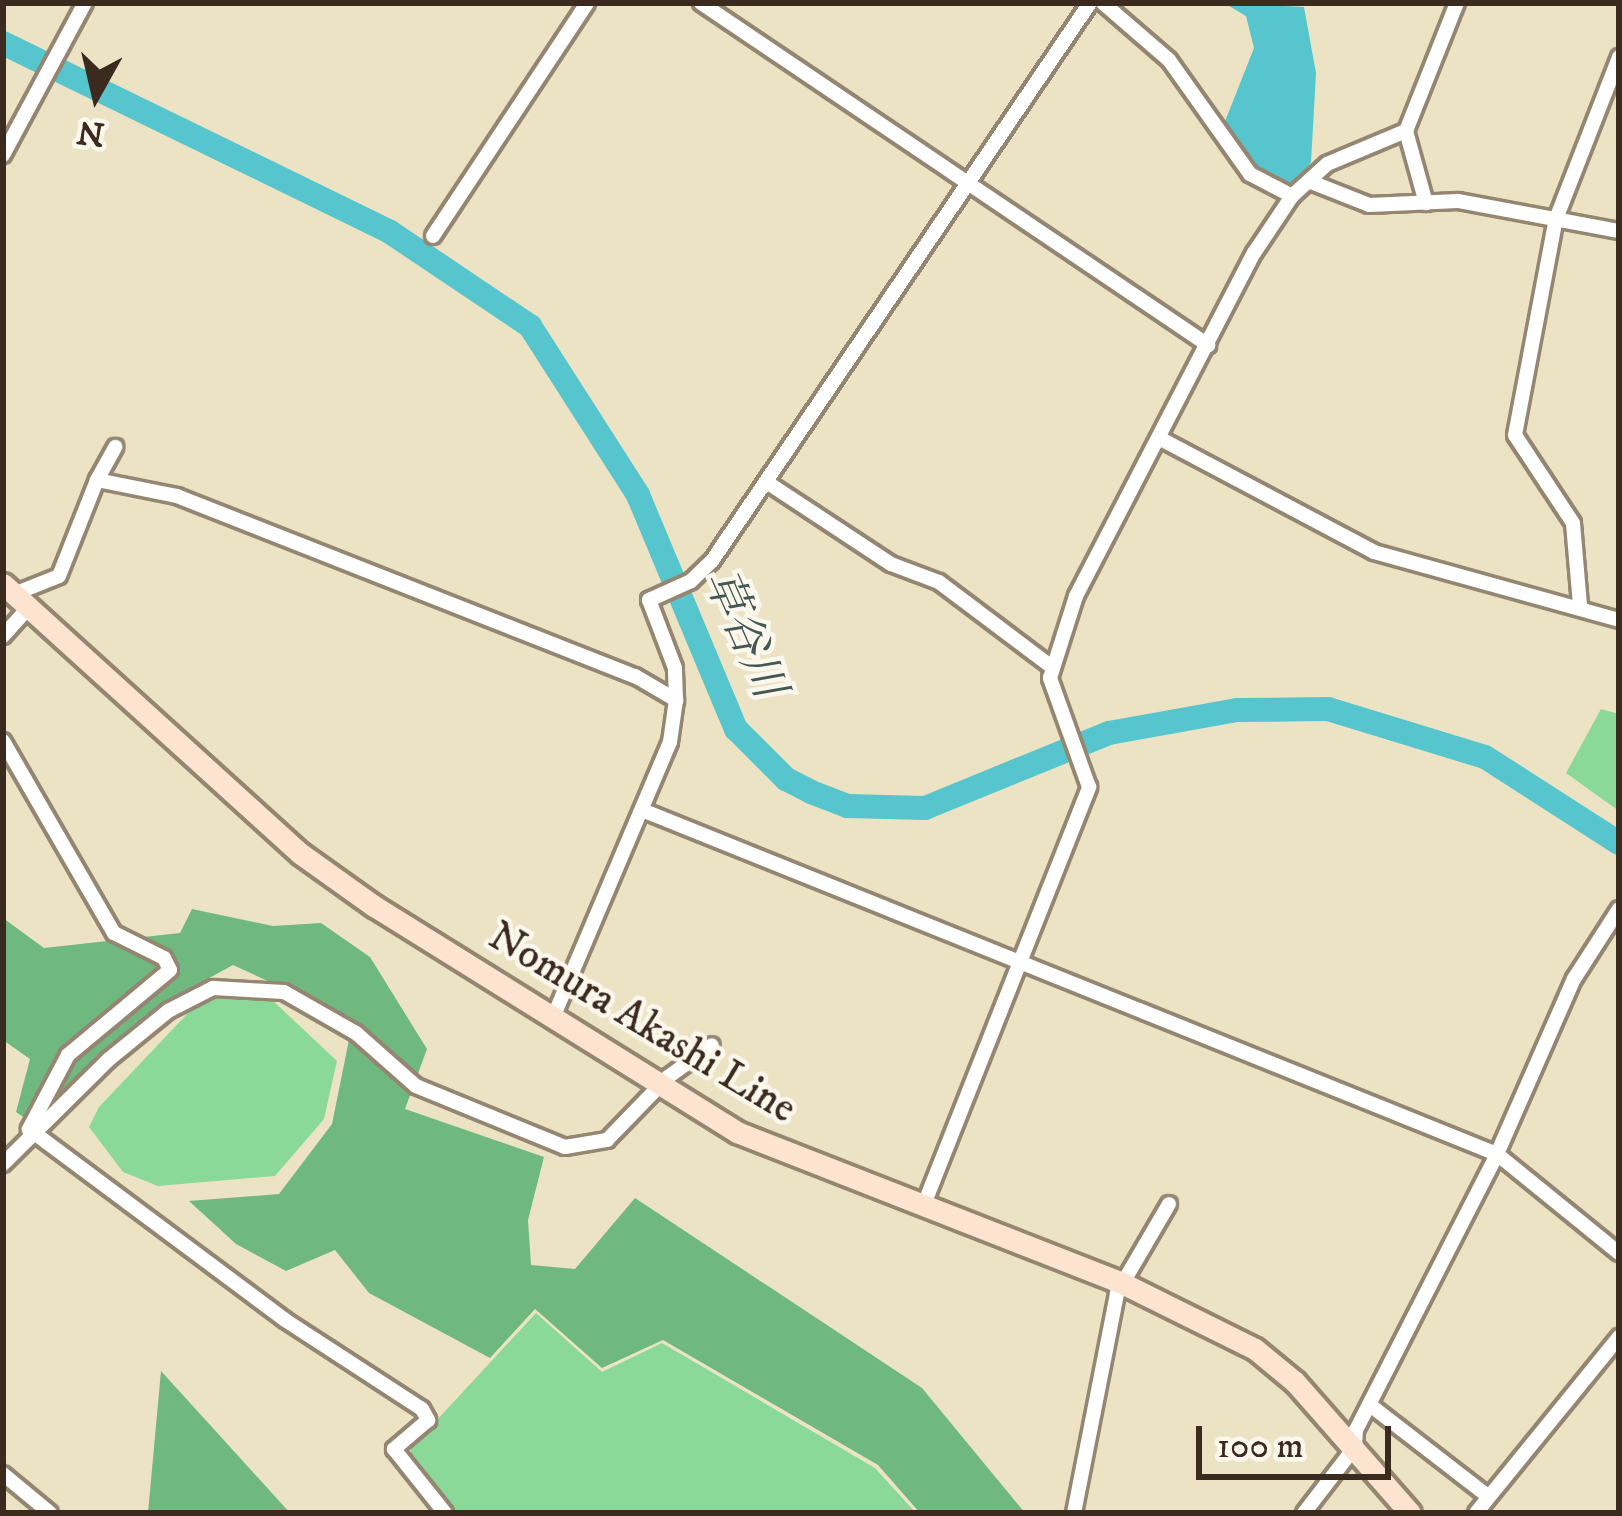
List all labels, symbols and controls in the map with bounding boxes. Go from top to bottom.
north arrow [36,36,156,156]
text: N [75,110,107,154]
water label: 草谷川 [691,561,795,707]
street label: Nomura Akashi Line [479,911,805,1135]
scale bar [1202,1402,1397,1476]
text: 100 m [1217,1424,1304,1469]

